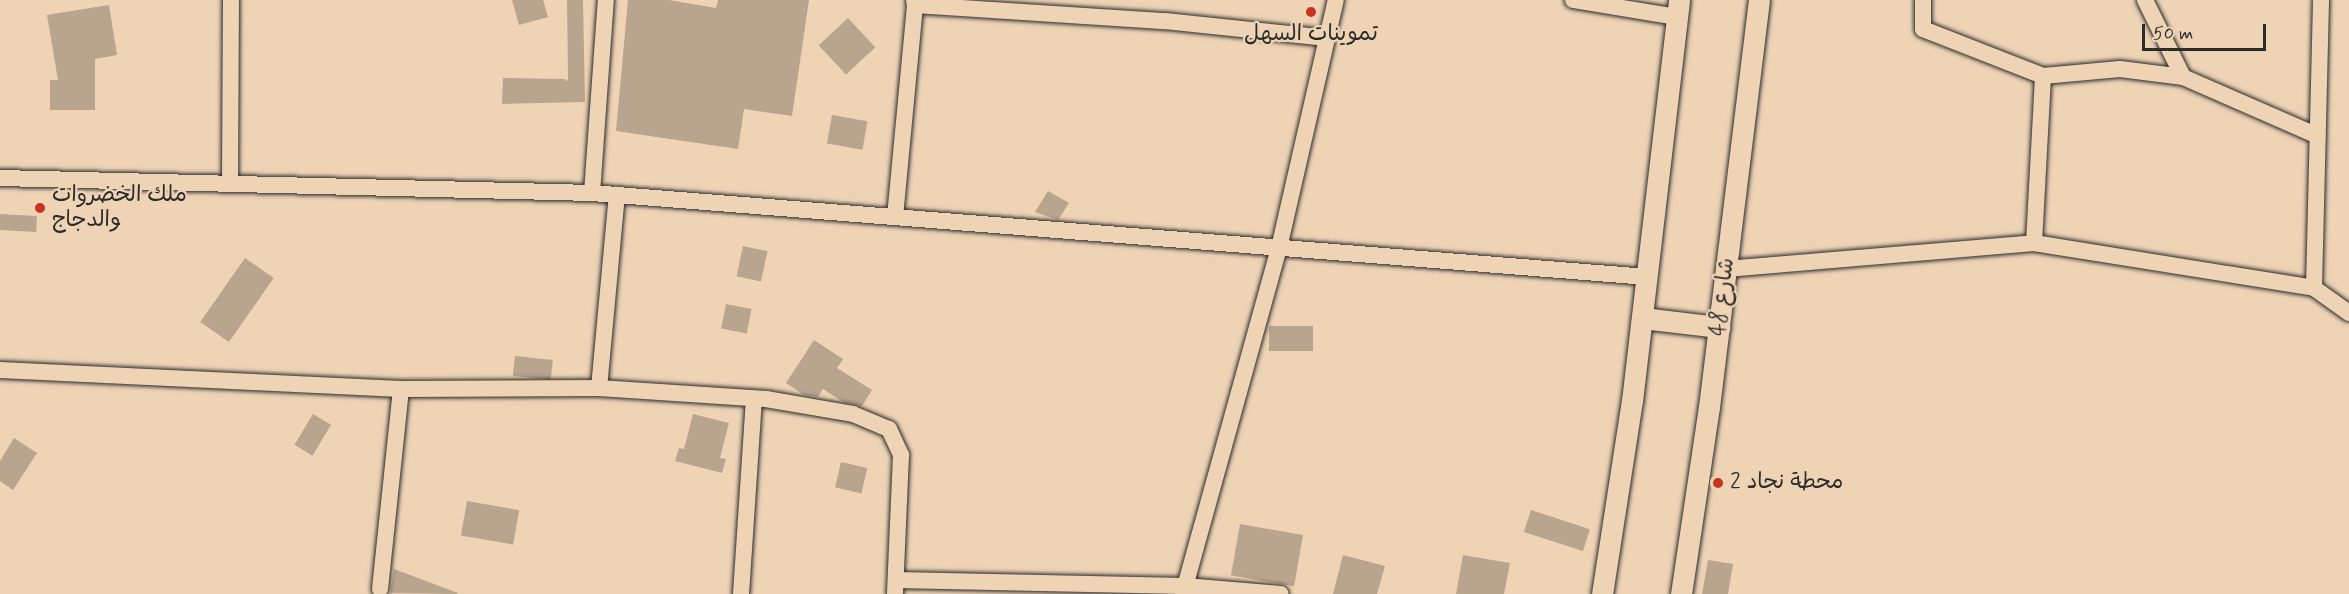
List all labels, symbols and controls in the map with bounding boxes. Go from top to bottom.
marker: تموينات السهل [1304,5,1318,19]
scale bar [2145,12,2270,50]
place label: تموينات السهل [1244,22,1378,48]
text: 50 m [2153,22,2193,46]
place label: ملك الخضروات والدجاج [52,182,187,234]
marker: ملك الخضروات والدجاج [33,201,47,215]
street label: شارع 48 [1705,256,1741,338]
place label: محطة نجاد 2 [1730,470,1843,496]
marker: محطة نجاد 2 [1711,476,1725,490]

